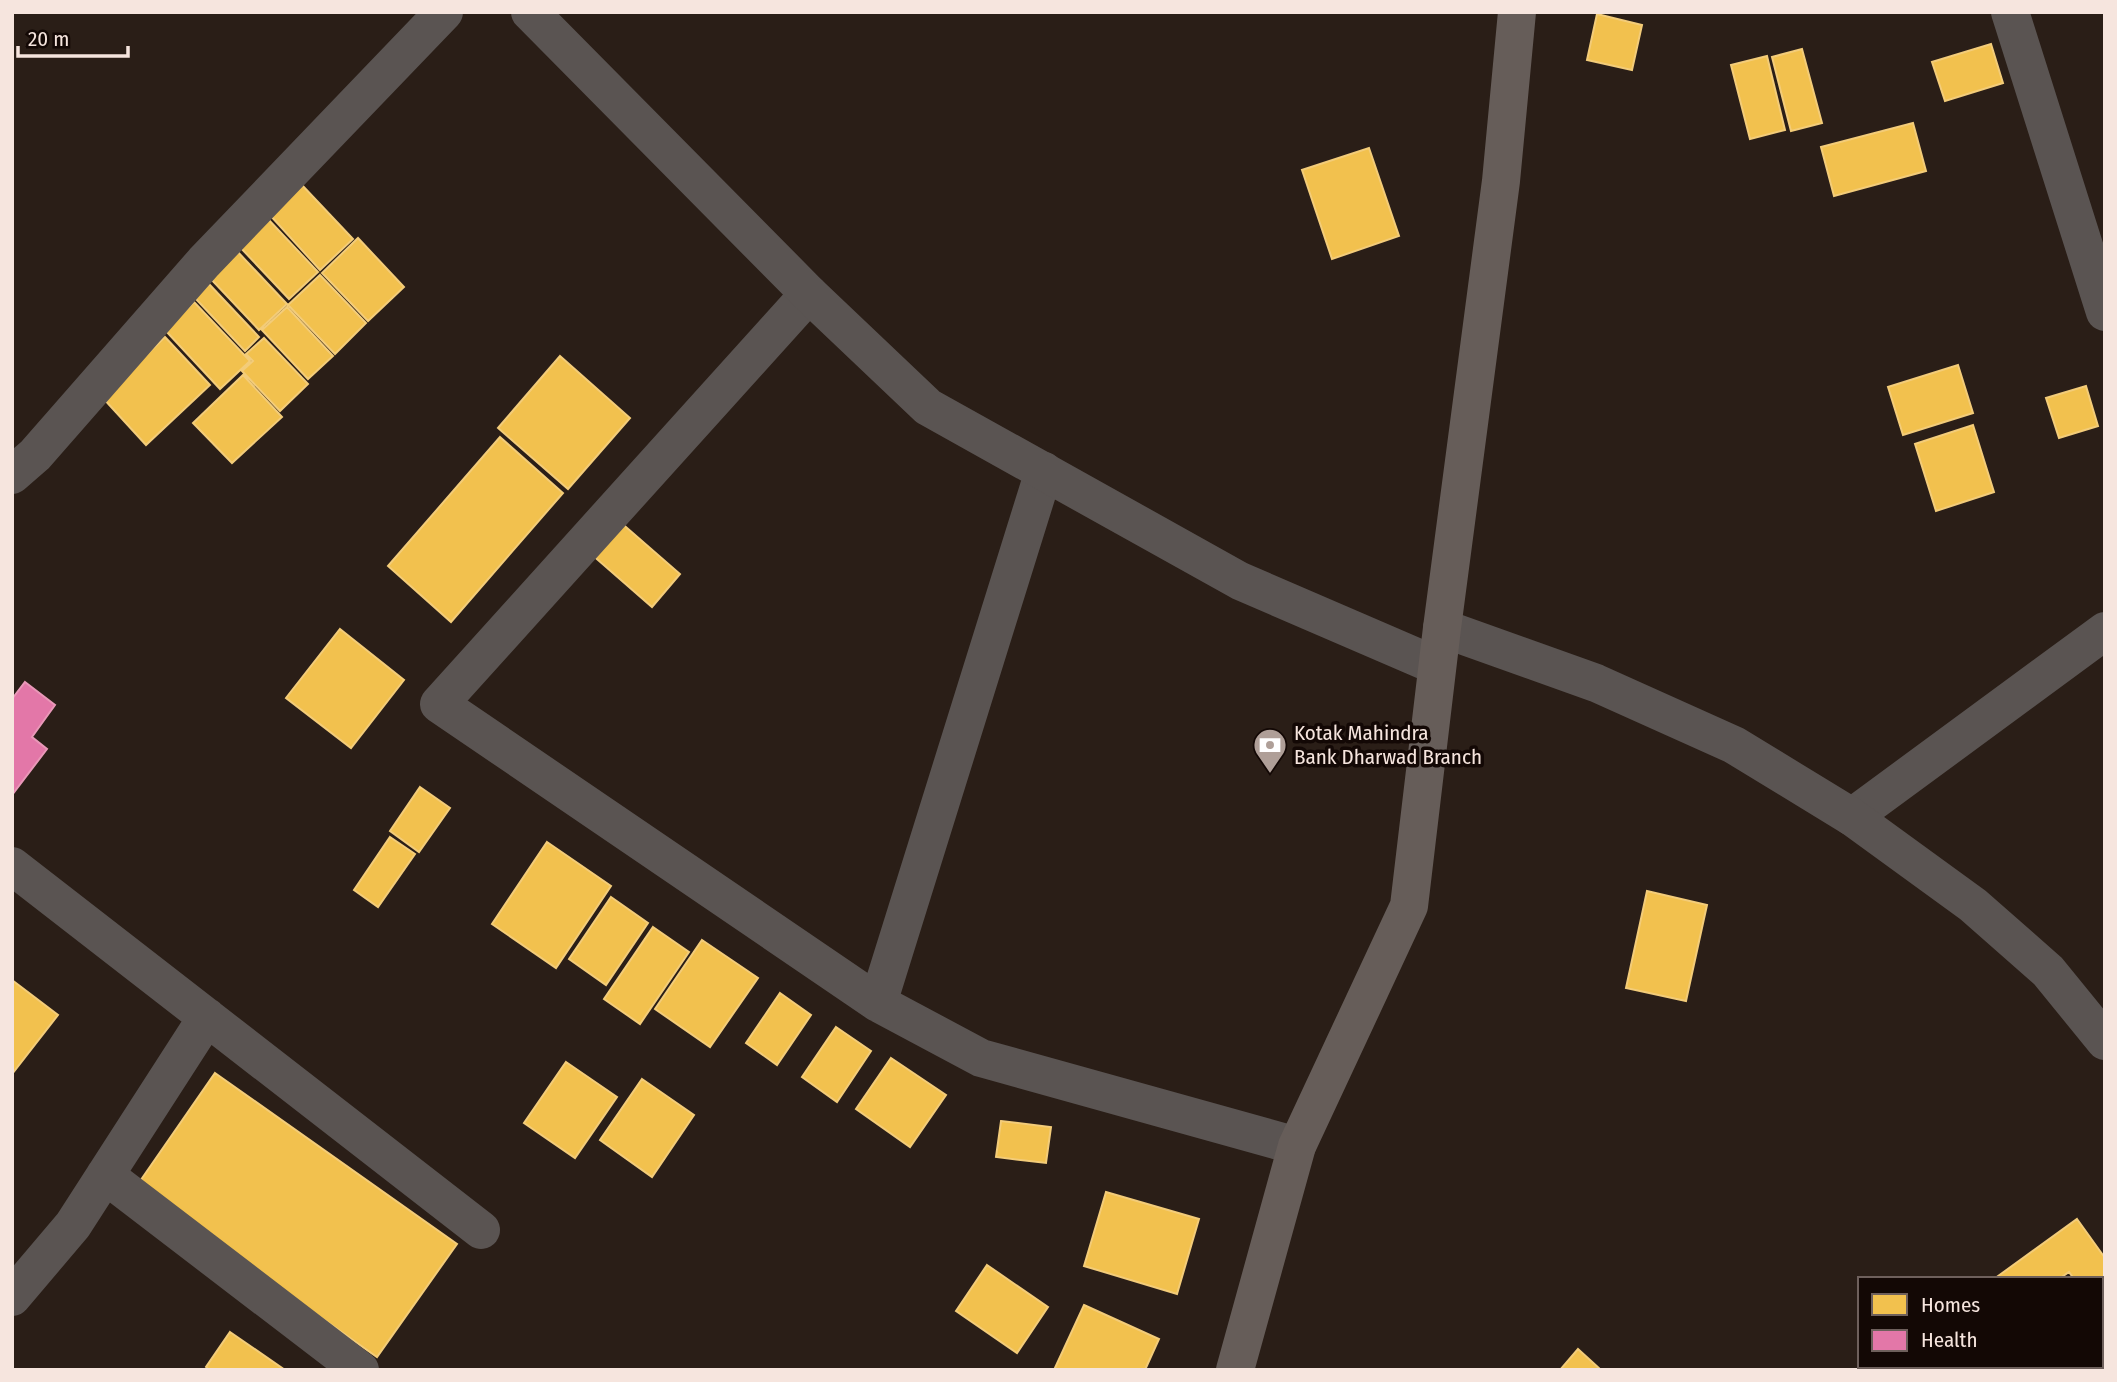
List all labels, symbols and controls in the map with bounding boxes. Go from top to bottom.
scale bar [18,14,128,58]
text: 20 m [28,26,69,52]
place label: Kotak Mahindra Bank Dharwad Branch [1294,720,1482,770]
bank icon: Kotak Mahindra Bank Dharwad Branch [1251,726,1289,775]
legend [1858,1277,2103,1368]
text: Homes [1921,1292,1980,1318]
text: Health [1921,1327,1977,1353]

